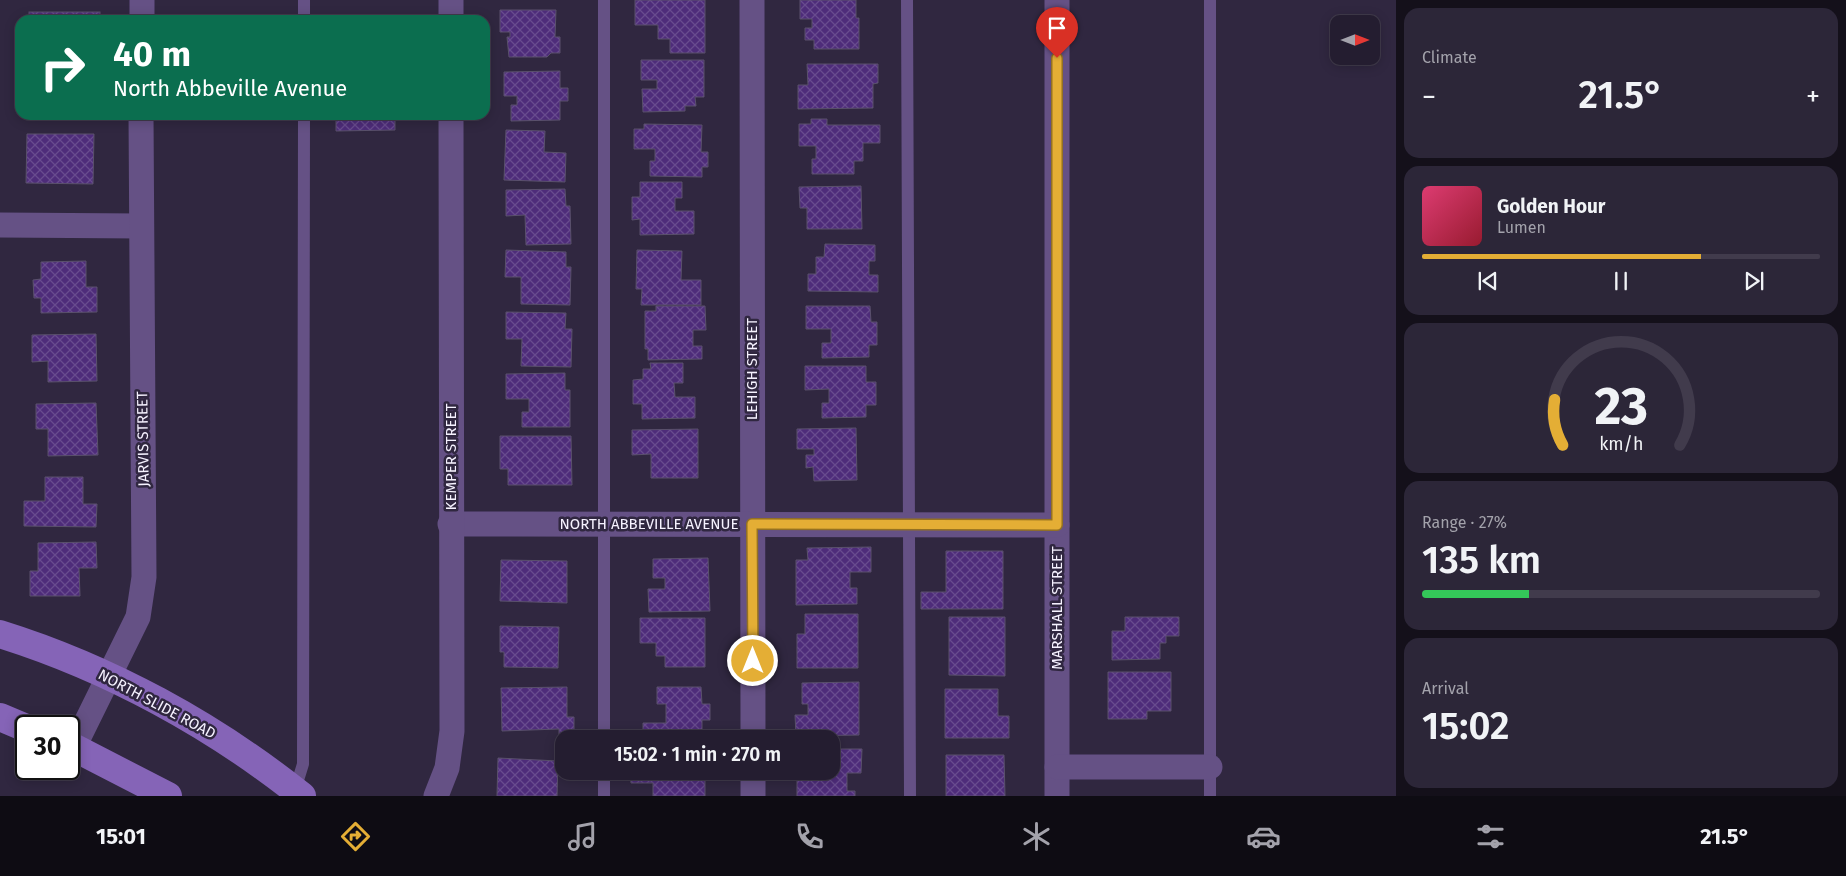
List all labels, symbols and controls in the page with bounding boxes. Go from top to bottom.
pin [1036,7,1078,58]
icon: arrive [1043,14,1071,42]
north arrow [1330,15,1380,65]
map controls [1330,15,1380,65]
text: 40 m [113,33,191,75]
icon: right [30,35,95,100]
text: Climate [1422,48,1477,67]
text: 21.5° [1579,72,1663,118]
text: North Abbeville Avenue [113,75,347,102]
text: − [1422,80,1436,113]
text: + [1806,80,1820,113]
text: Golden Hour [1497,195,1606,218]
text: Lumen [1497,218,1546,237]
icon: previous [1474,267,1502,295]
icon: pause [1607,267,1635,295]
icon: next [1740,267,1768,295]
street label: LEHIGH STREET [743,318,761,420]
text: 23 [1594,375,1648,438]
street label: JARVIS STREET [133,391,153,487]
street label: KEMPER STREET [442,403,460,510]
text: km/h [1599,433,1643,455]
text: Range · 27% [1422,513,1507,532]
street label: NORTH ABBEVILLE AVENUE [560,515,738,533]
text: 135 km [1422,537,1541,583]
street label: MARSHALL STREET [1048,546,1066,670]
position arrow [726,634,778,686]
street label: NORTH SLIDE ROAD [95,665,219,743]
text: Arrival [1422,679,1469,698]
text: 15:02 [1422,703,1510,749]
speed limit sign: 30 [15,715,80,780]
text: 15:02 · 1 min · 270 m [614,743,781,766]
icon: directions [338,819,373,854]
icon: music [565,819,600,854]
icon: phone [792,819,827,854]
icon: climate [1019,819,1054,854]
icon: car [1246,819,1281,854]
icon: filters [1473,819,1508,854]
text: 15:01 [96,823,146,850]
text: 21.5° [1700,823,1750,850]

